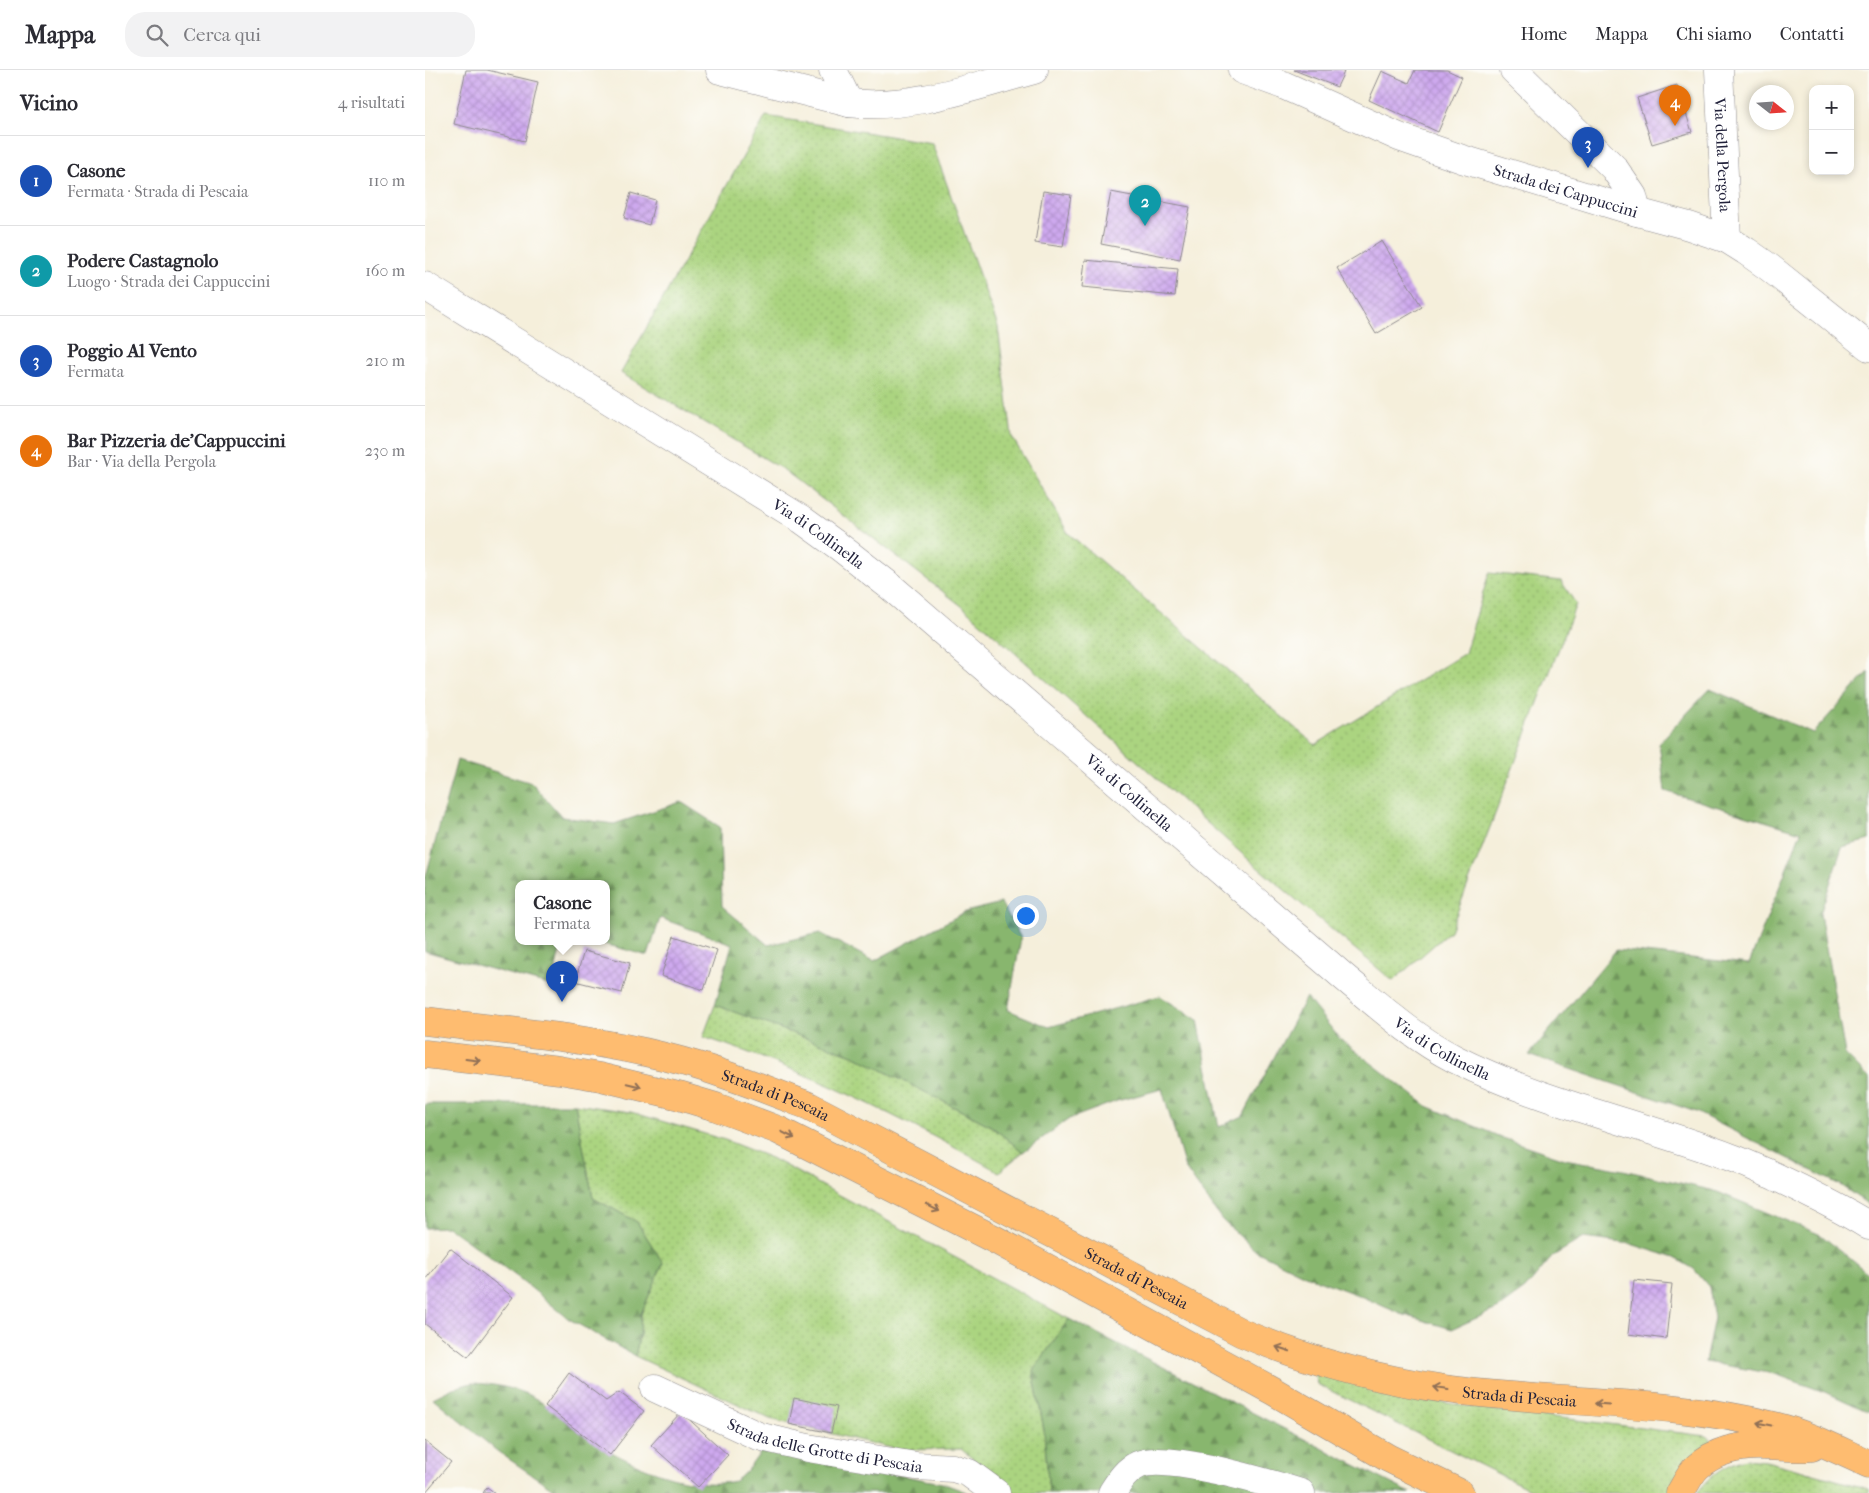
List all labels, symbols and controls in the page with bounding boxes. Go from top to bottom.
search box [125,12,475,57]
text: Mappa [25,21,95,49]
icon: search [143,21,171,49]
text: Cerca qui [183,24,261,46]
text: Home [1520,24,1567,45]
text: Mappa [1595,24,1648,45]
text: Chi siamo [1676,24,1752,45]
text: Contatti [1780,24,1844,45]
pin: 4 [1659,85,1691,126]
north arrow [1749,85,1794,130]
map controls [1809,85,1854,175]
button: + [1809,85,1854,130]
text: Vicino [20,91,78,115]
text: 4 risultati [338,93,405,112]
street label: Via della Pergola [1710,96,1735,213]
pin: 3 [1572,127,1604,168]
button: − [1809,130,1854,175]
text: Casone [67,160,125,182]
street label: Strada dei Cappuccini [1491,160,1640,222]
text: 1 [33,171,39,190]
text: 110 m [368,171,405,190]
text: Fermata · Strada di Pescaia [67,182,248,201]
pin: 2 [1129,185,1161,226]
text: Podere Castagnolo [67,250,218,272]
text: 2 [32,261,40,280]
text: 160 m [365,261,405,280]
text: Luogo · Strada dei Cappuccini [67,272,270,291]
text: Poggio Al Vento [67,340,197,362]
text: 3 [33,351,39,370]
text: 210 m [366,351,405,370]
text: Fermata [67,362,124,381]
text: Bar Pizzeria de'Cappuccini [67,430,286,452]
text: 4 [31,441,41,460]
text: 230 m [365,441,405,460]
text: Bar · Via della Pergola [67,452,216,471]
street label: Via di Collinella [768,494,869,573]
street label: Via di Collinella [1081,750,1177,836]
popup [515,880,610,945]
text: Casone [533,892,592,914]
your location [1013,903,1039,929]
text: Fermata [533,914,590,933]
pin: 1 [546,961,578,1002]
street label: Via di Collinella [1389,1013,1494,1084]
one-way arrow [465,1055,481,1065]
street label: Strada di Pescaia [719,1065,833,1125]
one-way arrow [625,1081,641,1090]
one-way arrow [780,1131,795,1140]
one-way arrow [925,1204,940,1213]
street label: Strada di Pescaia [1081,1243,1192,1313]
one-way arrow [1276,1344,1292,1353]
street label: Strada di Pescaia [1461,1382,1578,1411]
one-way arrow [1433,1383,1449,1393]
one-way arrow [1595,1399,1611,1409]
street label: Strada delle Grotte di Pescaia [724,1414,924,1476]
one-way arrow [1756,1419,1772,1428]

